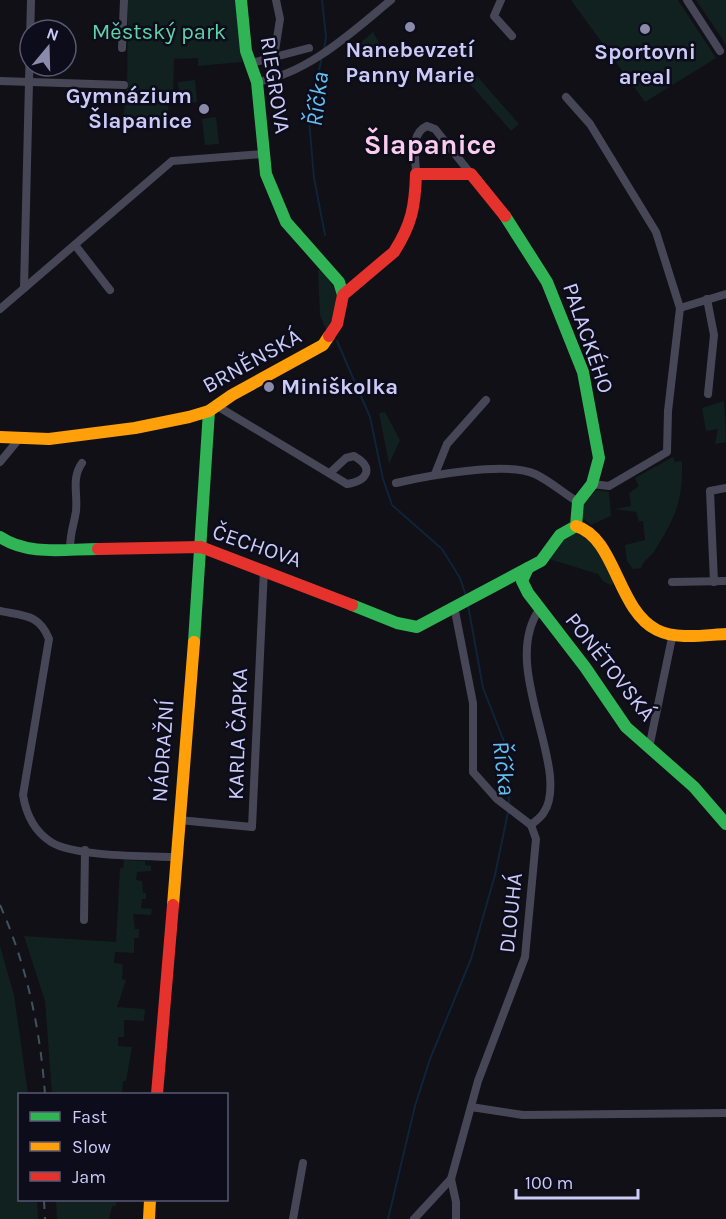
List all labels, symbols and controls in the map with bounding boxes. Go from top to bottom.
north arrow [18,18,78,78]
park label: Městský park [92,19,226,45]
marker: Nanebevzetí Panny Marie [403,20,417,34]
marker: Sportovni areal [638,22,652,36]
text: N [44,23,61,45]
street label: RIEGROVA [254,35,296,136]
place label: Nanebevzetí Panny Marie [345,37,475,88]
place label: Sportovni areal [594,39,696,90]
water label: Říčka [300,70,334,128]
place label: Gymnázium Šlapanice [66,83,192,134]
marker: Gymnázium Šlapanice [197,102,211,116]
district label: Šlapanice [364,127,496,161]
street label: PALACKÉHO [557,279,620,397]
street label: BRNĚNSKÁ [198,322,306,399]
place label: Miniškolka [281,374,398,400]
marker: Miniškolka [262,380,276,394]
street label: ČECHOVA [209,518,306,573]
street label: PONĚTOVSKÁ [560,607,661,727]
street label: KARLA ČAPKA [222,667,253,800]
street label: NÁDRAŽNÍ [145,698,180,803]
water label: Říčka [487,739,521,797]
street label: DLOUHÁ [493,871,528,954]
legend [18,1093,228,1201]
text: Fast [72,1106,107,1128]
text: Slow [72,1136,111,1158]
scale bar [516,1162,638,1200]
text: Jam [72,1166,106,1188]
text: 100 m [525,1172,573,1194]

